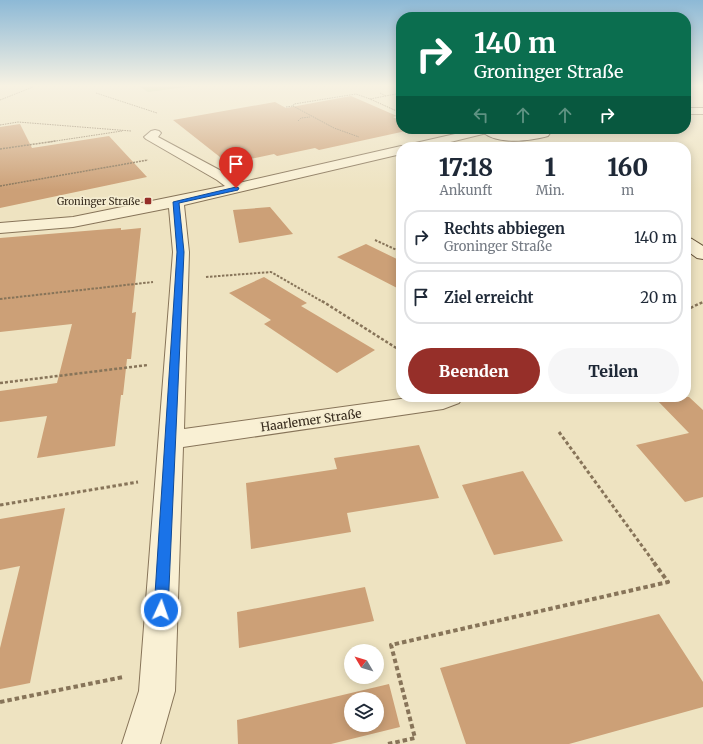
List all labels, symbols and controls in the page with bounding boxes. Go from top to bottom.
text: 140 m [474,25,556,61]
icon: right [408,28,460,80]
text: Groninger Straße [474,60,623,83]
icon: left [470,104,492,126]
icon: ahead [512,104,534,126]
icon: ahead [554,104,576,126]
icon: right [596,104,618,126]
pin [219,147,253,188]
text: 17:18 [439,152,493,183]
text: 1 [545,152,556,183]
text: 160 [607,152,648,183]
icon: arrive [225,153,247,175]
text: Ankunft [439,182,492,199]
text: Min. [536,182,565,199]
text: m [621,182,634,199]
place label: Groninger Straße [57,195,140,208]
marker: Groninger Straße [143,196,153,206]
text: Rechts abbiegen [444,219,565,238]
icon: right [410,226,432,248]
text: 140 m [634,228,677,247]
text: Groninger Straße [444,238,552,255]
icon: arrive [410,286,432,308]
text: Ziel erreicht [444,288,534,307]
text: 20 m [640,288,677,307]
button: Beenden [408,348,540,394]
button: Teilen [548,348,679,394]
street label: Haarlemer Straße [260,405,362,435]
position arrow [140,589,182,631]
north arrow [344,644,384,684]
map controls [344,644,384,732]
button: layers [344,692,384,732]

